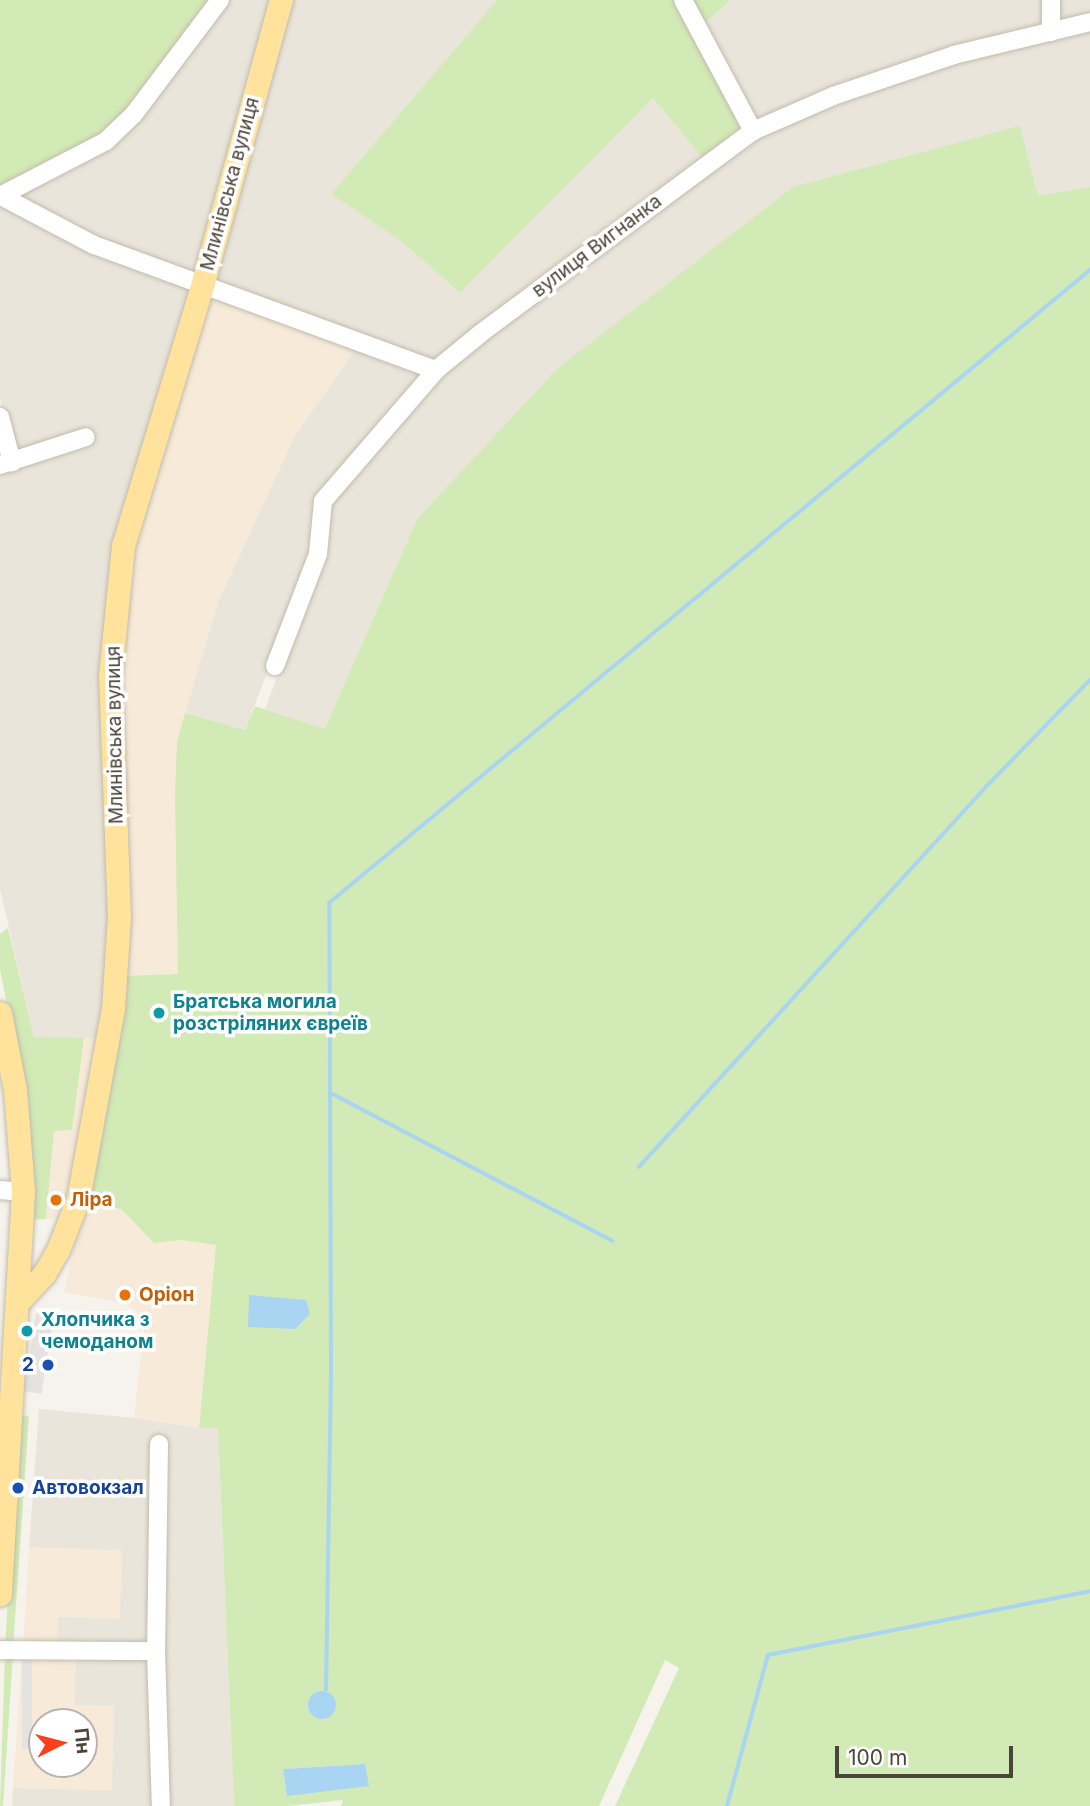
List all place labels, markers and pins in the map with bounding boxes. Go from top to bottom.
place label: Братська могила розстріляних євреїв [173,991,368,1035]
marker: Братська могила розстріляних євреїв [151,1005,167,1021]
place label: Ліра [70,1189,113,1211]
marker: Ліра [48,1192,64,1208]
place label: Оріон [139,1284,194,1306]
marker: Оріон [117,1287,133,1303]
place label: Хлопчика з чемоданом [41,1309,153,1353]
marker: Хлопчика з чемоданом [19,1323,35,1339]
place label: 2 [22,1354,34,1376]
marker: 2 [40,1357,56,1373]
place label: Автовокзал [32,1477,144,1499]
marker: Автовокзал [10,1480,26,1496]

